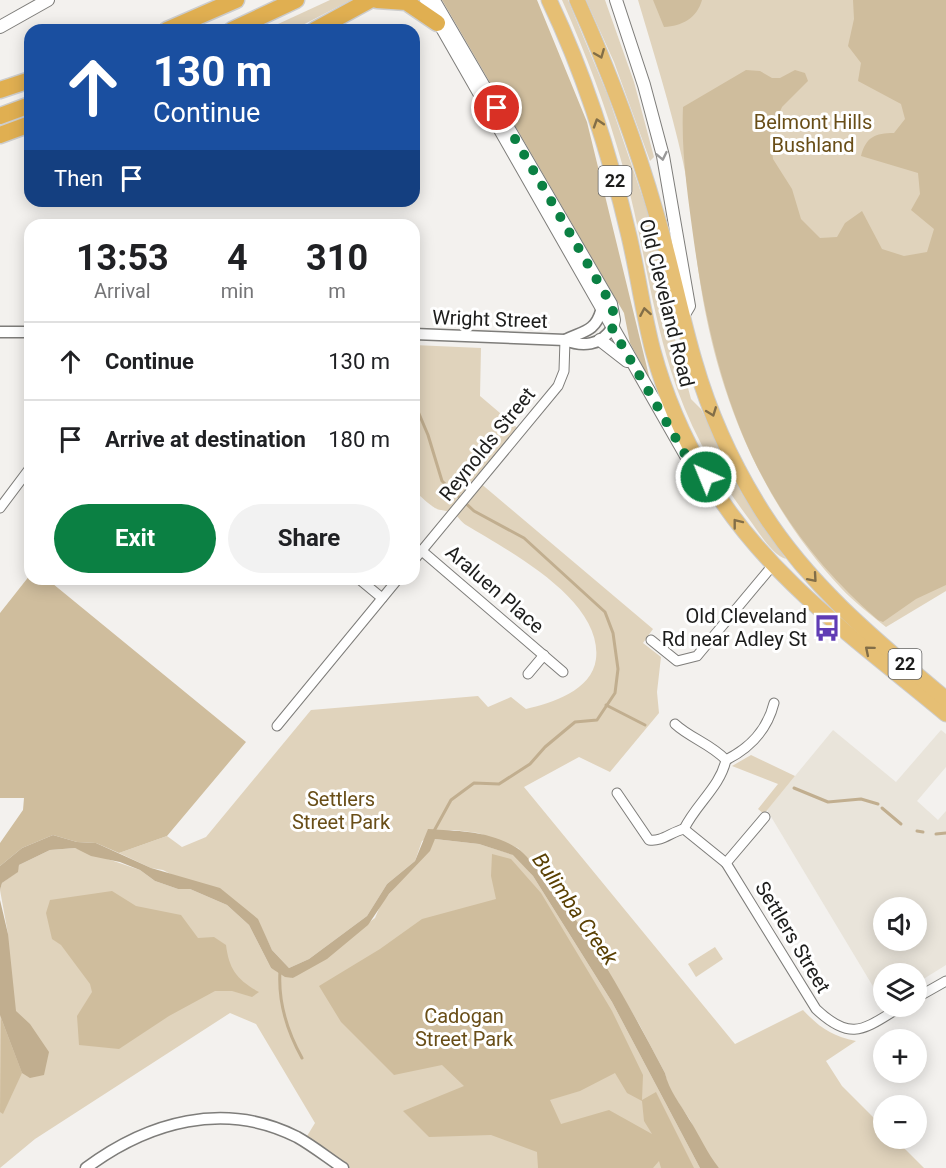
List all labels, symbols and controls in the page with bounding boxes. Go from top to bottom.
text: 130 m [153,47,272,96]
one-way arrow [593,47,605,58]
icon: ahead [54,48,132,126]
pin [471,82,522,133]
icon: arrive [480,91,513,124]
text: Continue [153,97,260,129]
park label: Belmont Hills Bushland [754,110,872,157]
one-way arrow [593,118,605,129]
one-way arrow [655,151,668,161]
icon: arrive [115,162,148,195]
text: Then [54,166,103,191]
road number: 22 [598,166,632,196]
street label: Old Cleveland Road [635,216,699,390]
text: 13:53 [76,237,169,279]
text: 4 [227,237,248,279]
text: 310 [306,237,368,279]
text: Arrival [94,279,151,303]
text: min [221,279,254,303]
text: m [328,279,346,303]
street label: Wright Street [432,305,548,333]
one-way arrow [639,308,652,318]
icon: ahead [54,345,87,378]
text: Continue [105,349,194,374]
text: 130 m [328,349,390,374]
street label: Reynolds Street [434,382,540,506]
one-way arrow [704,406,717,417]
icon: arrive [54,423,87,456]
text: Arrive at destination [105,427,306,452]
text: 180 m [328,427,390,452]
position arrow [674,445,738,509]
button: Exit [54,504,216,573]
button: Share [228,504,390,573]
one-way arrow [734,518,745,529]
street label: Araluen Place [441,540,549,638]
one-way arrow [805,571,816,582]
place label: Old Cleveland Rd near Adley St [662,604,807,651]
bus stop icon: Old Cleveland Rd near Adley St [812,613,842,643]
one-way arrow [865,646,876,657]
road number: 22 [888,649,922,679]
park label: Settlers Street Park [292,787,391,834]
water label: Bulimba Creek [528,848,623,970]
street label: Settlers Street [750,877,836,997]
map controls [873,897,927,1149]
button: sound [873,897,927,951]
button: layers [873,963,927,1017]
park label: Cadogan Street Park [415,1004,514,1051]
button: + [873,1029,927,1083]
button: − [873,1095,927,1149]

